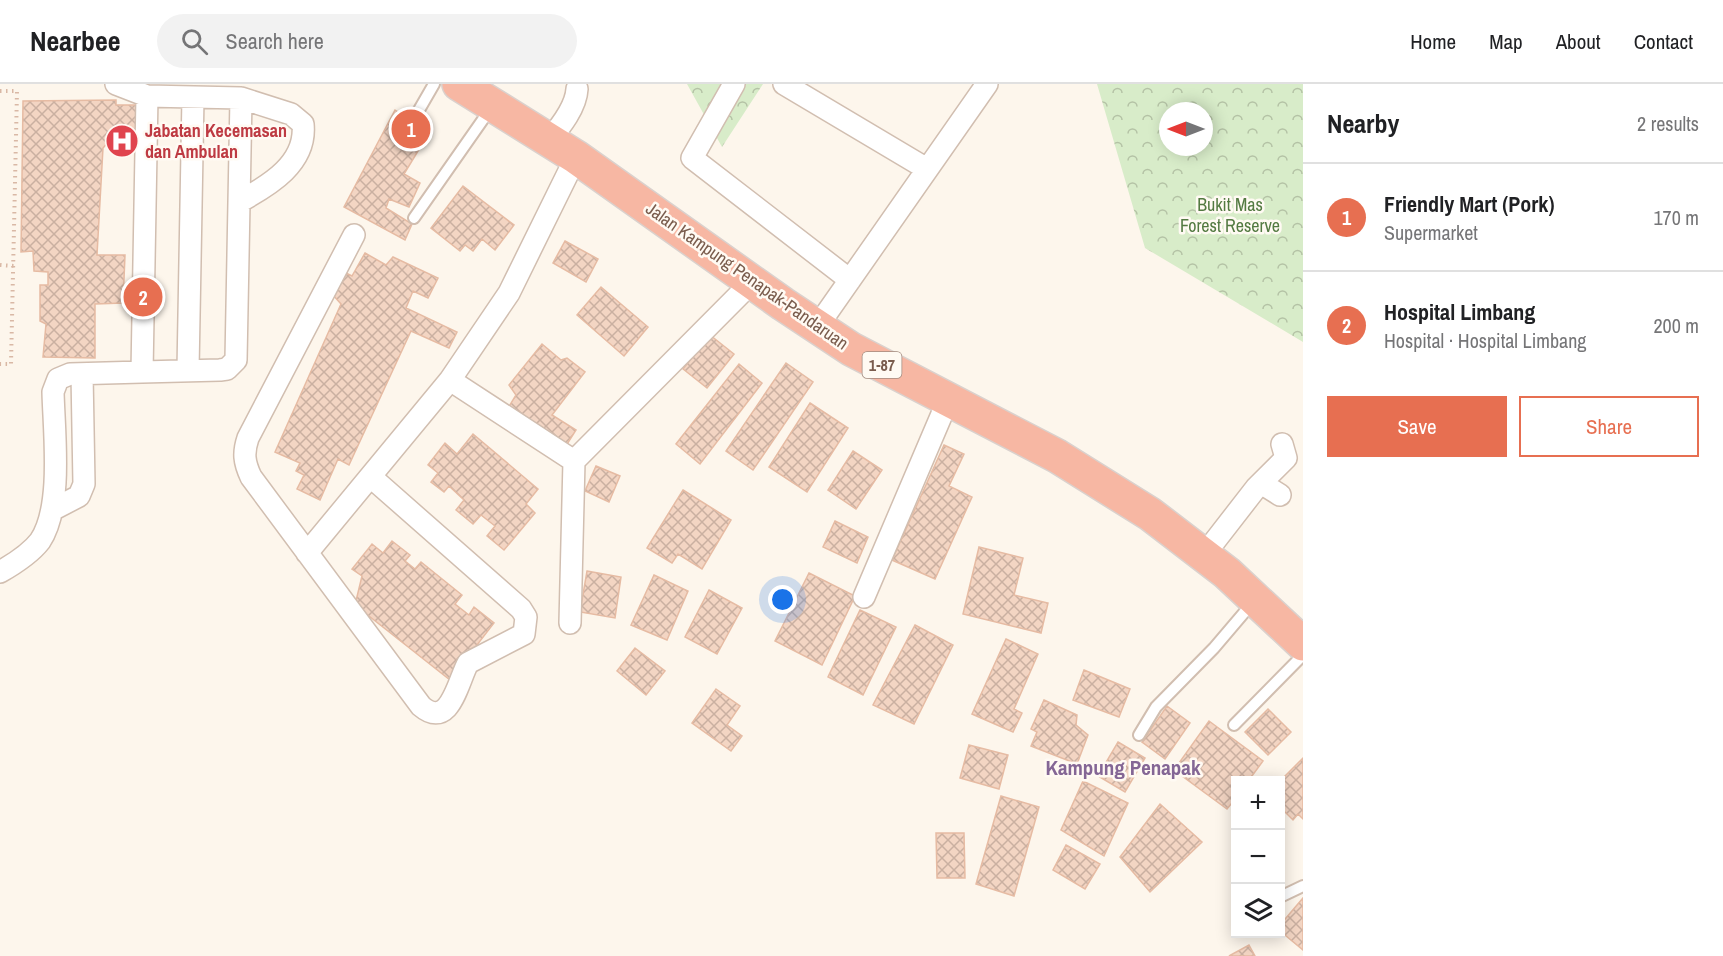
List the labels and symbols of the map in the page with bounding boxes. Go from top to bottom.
north arrow [1159,102,1213,156]
pin: 1 [392,106,430,152]
place label: Jabatan Kecemasan dan Ambulan [145,118,287,164]
hospital icon: Jabatan Kecemasan dan Ambulan [104,123,140,159]
park label: Bukit Mas Forest Reserve [1180,192,1280,238]
street label: Jalan Kampung Penapak-Pandaruan [641,196,854,355]
pin: 2 [124,274,162,320]
road number: 1-87 [862,352,902,378]
your location [768,585,797,614]
district label: Kampung Penapak [1045,753,1201,782]

